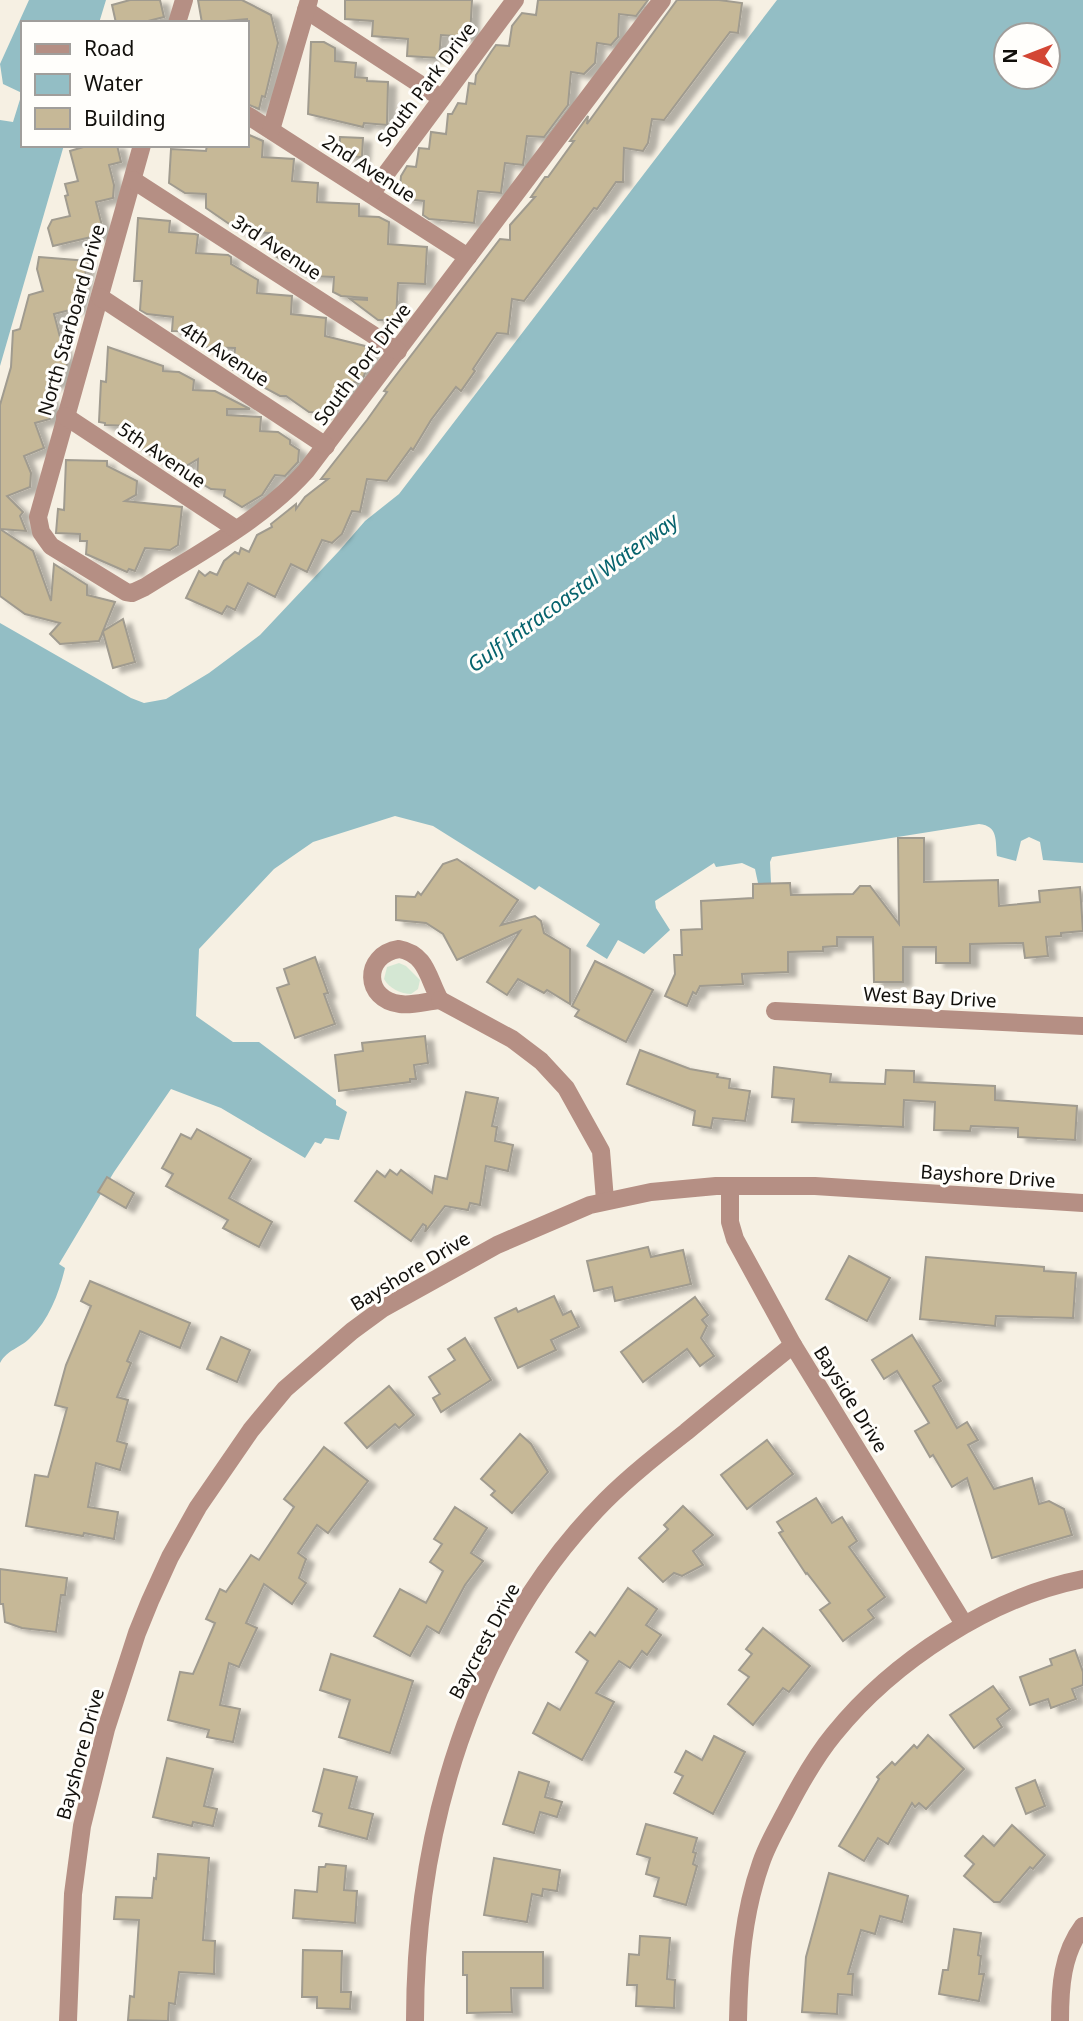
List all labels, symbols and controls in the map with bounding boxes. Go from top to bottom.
street label: South Park Drive [371,17,481,151]
legend [21,21,248,147]
north arrow [992,21,1062,91]
text: Road [84,34,134,62]
text: N [997,48,1023,64]
text: Water [84,69,143,97]
text: Building [84,104,166,132]
street label: 2nd Avenue [317,128,421,208]
street label: 3rd Avenue [227,208,327,286]
street label: North Starboard Drive [31,221,111,419]
street label: South Port Drive [307,298,417,430]
street label: 4th Avenue [176,316,274,392]
street label: 5th Avenue [113,416,211,494]
water label: Gulf Intracoastal Waterway [461,505,684,678]
street label: West Bay Drive [863,981,997,1013]
street label: Bayshore Drive [920,1158,1056,1194]
street label: Bayshore Drive [345,1225,475,1317]
street label: Bayside Drive [808,1341,894,1457]
street label: Baycrest Drive [443,1578,525,1704]
street label: Bayshore Drive [50,1685,110,1823]

